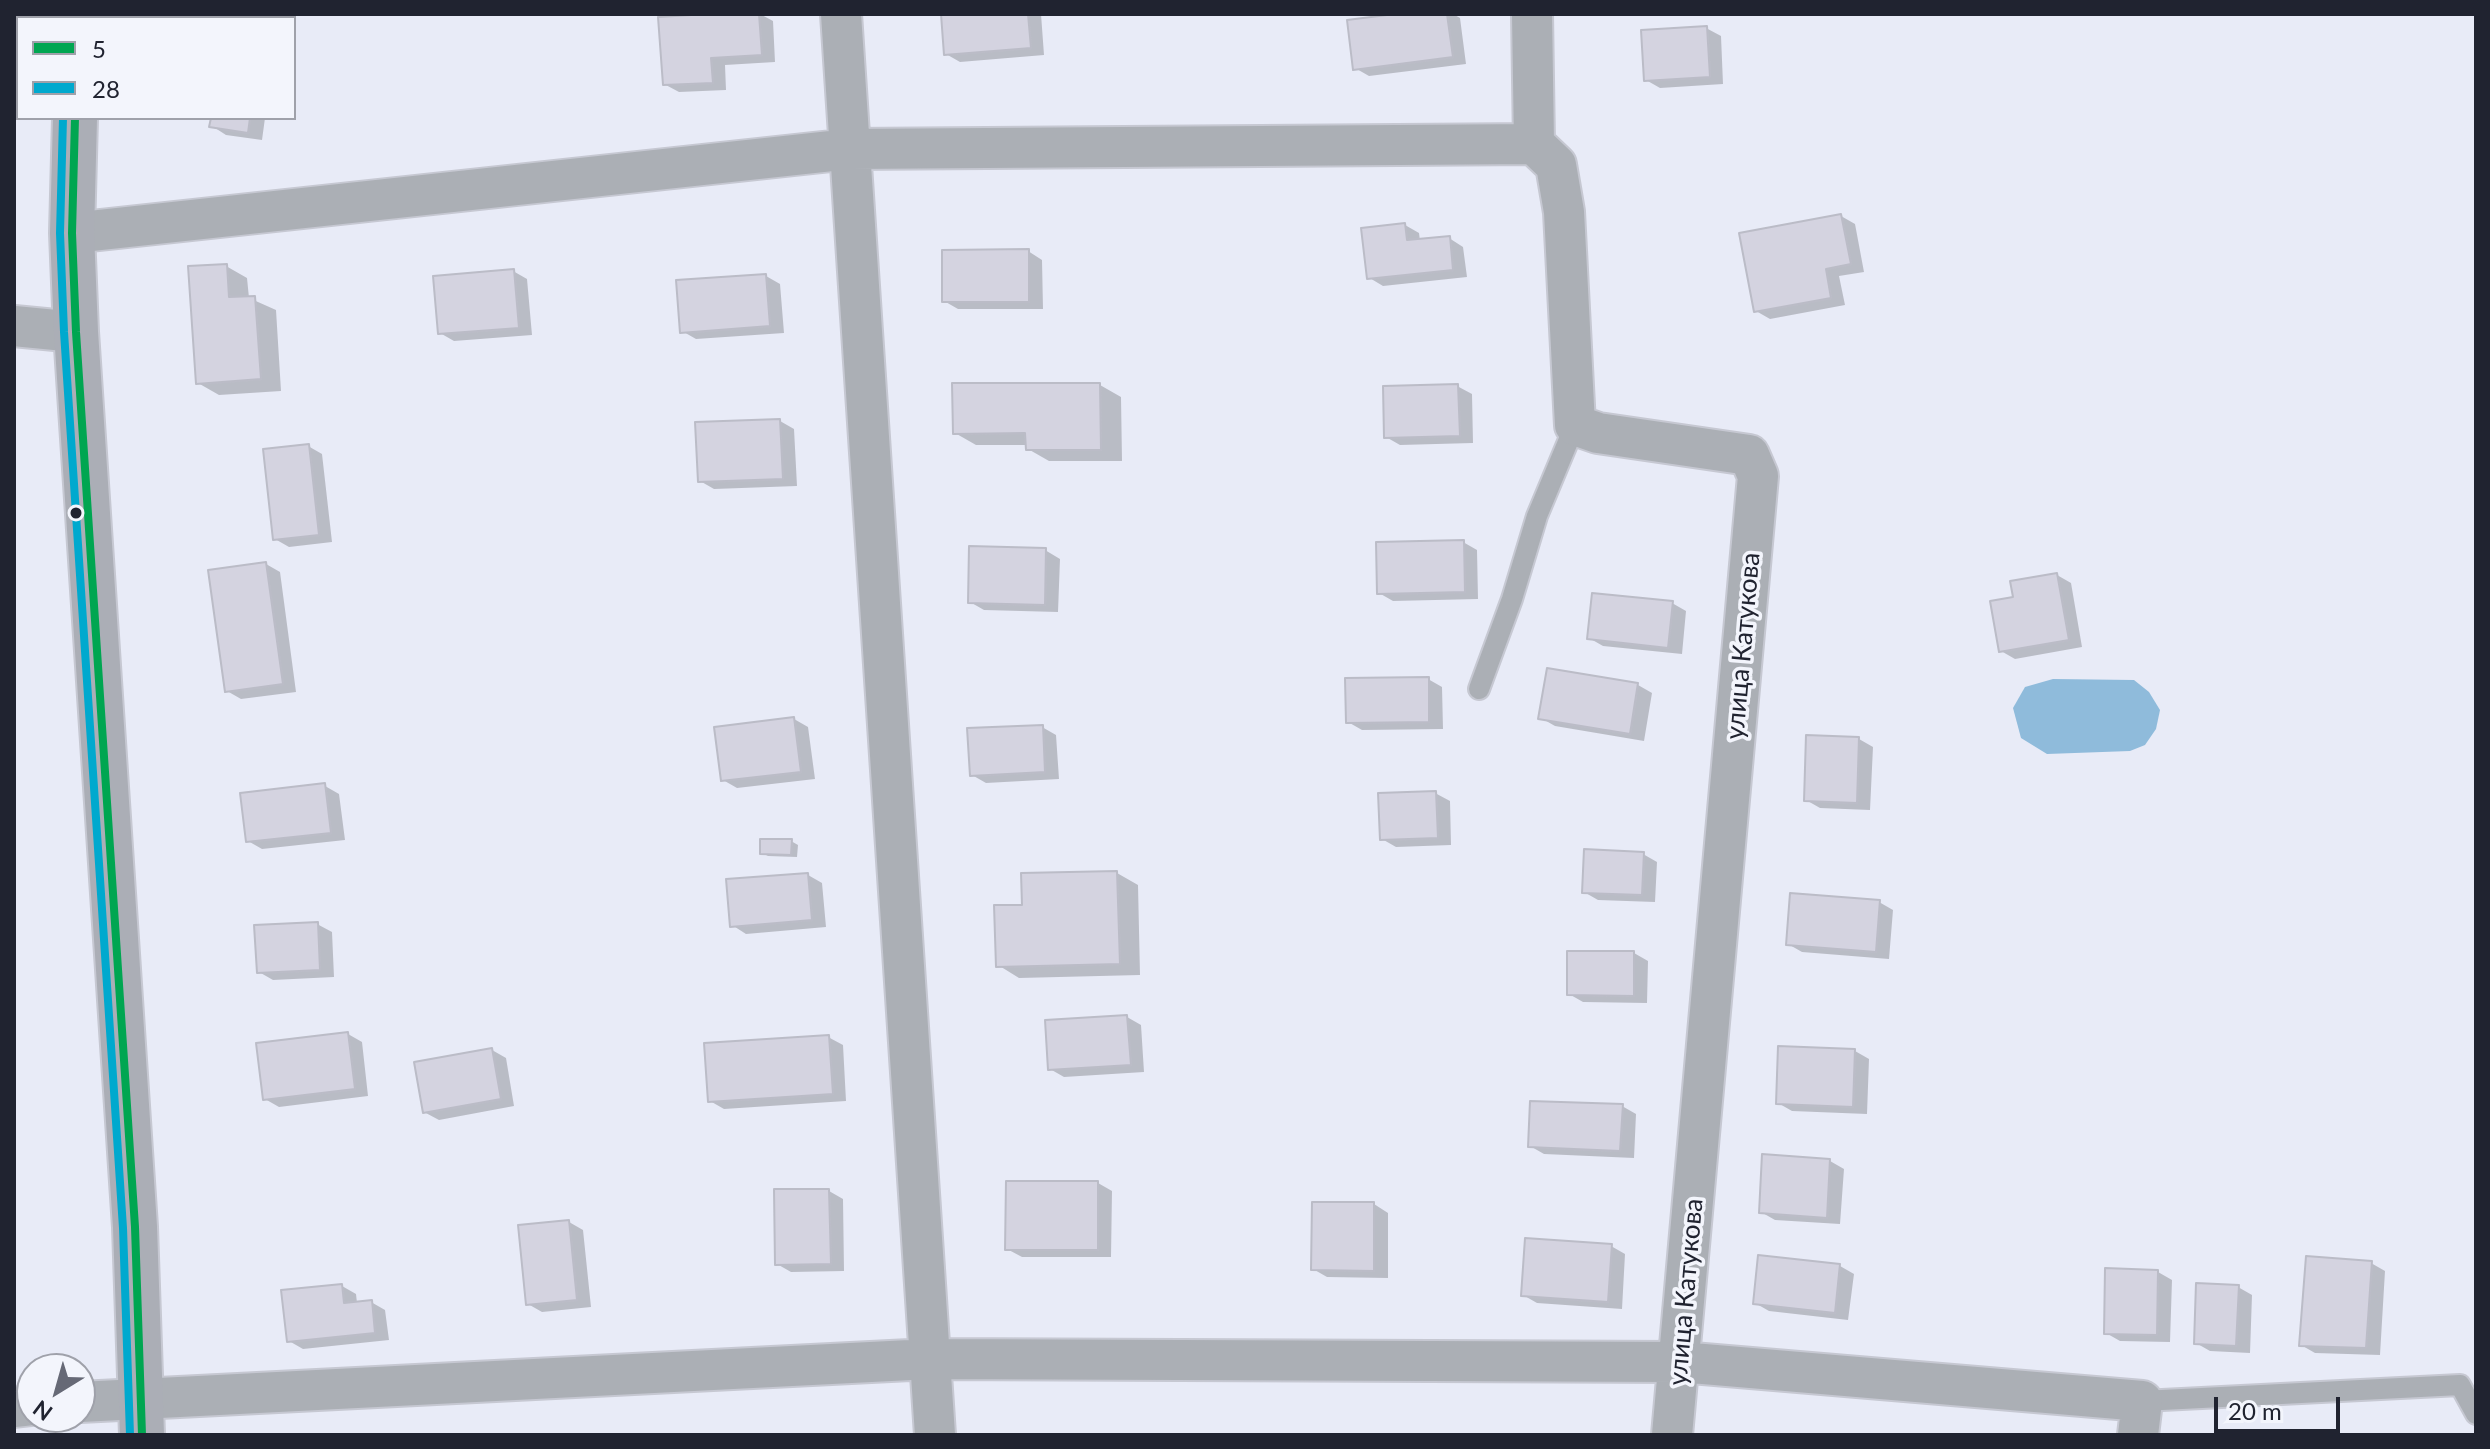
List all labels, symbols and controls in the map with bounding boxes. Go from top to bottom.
legend [16,16,296,120]
text: 5 [92,34,106,63]
text: 28 [92,74,120,103]
unlabelled marker [68,505,84,521]
street label: улица Катукова [1719,551,1767,741]
street label: улица Катукова [1662,1197,1710,1387]
north arrow [16,1353,96,1433]
scale bar [2218,1381,2344,1431]
text: N [28,1395,57,1427]
text: 20 m [2228,1396,2282,1425]

